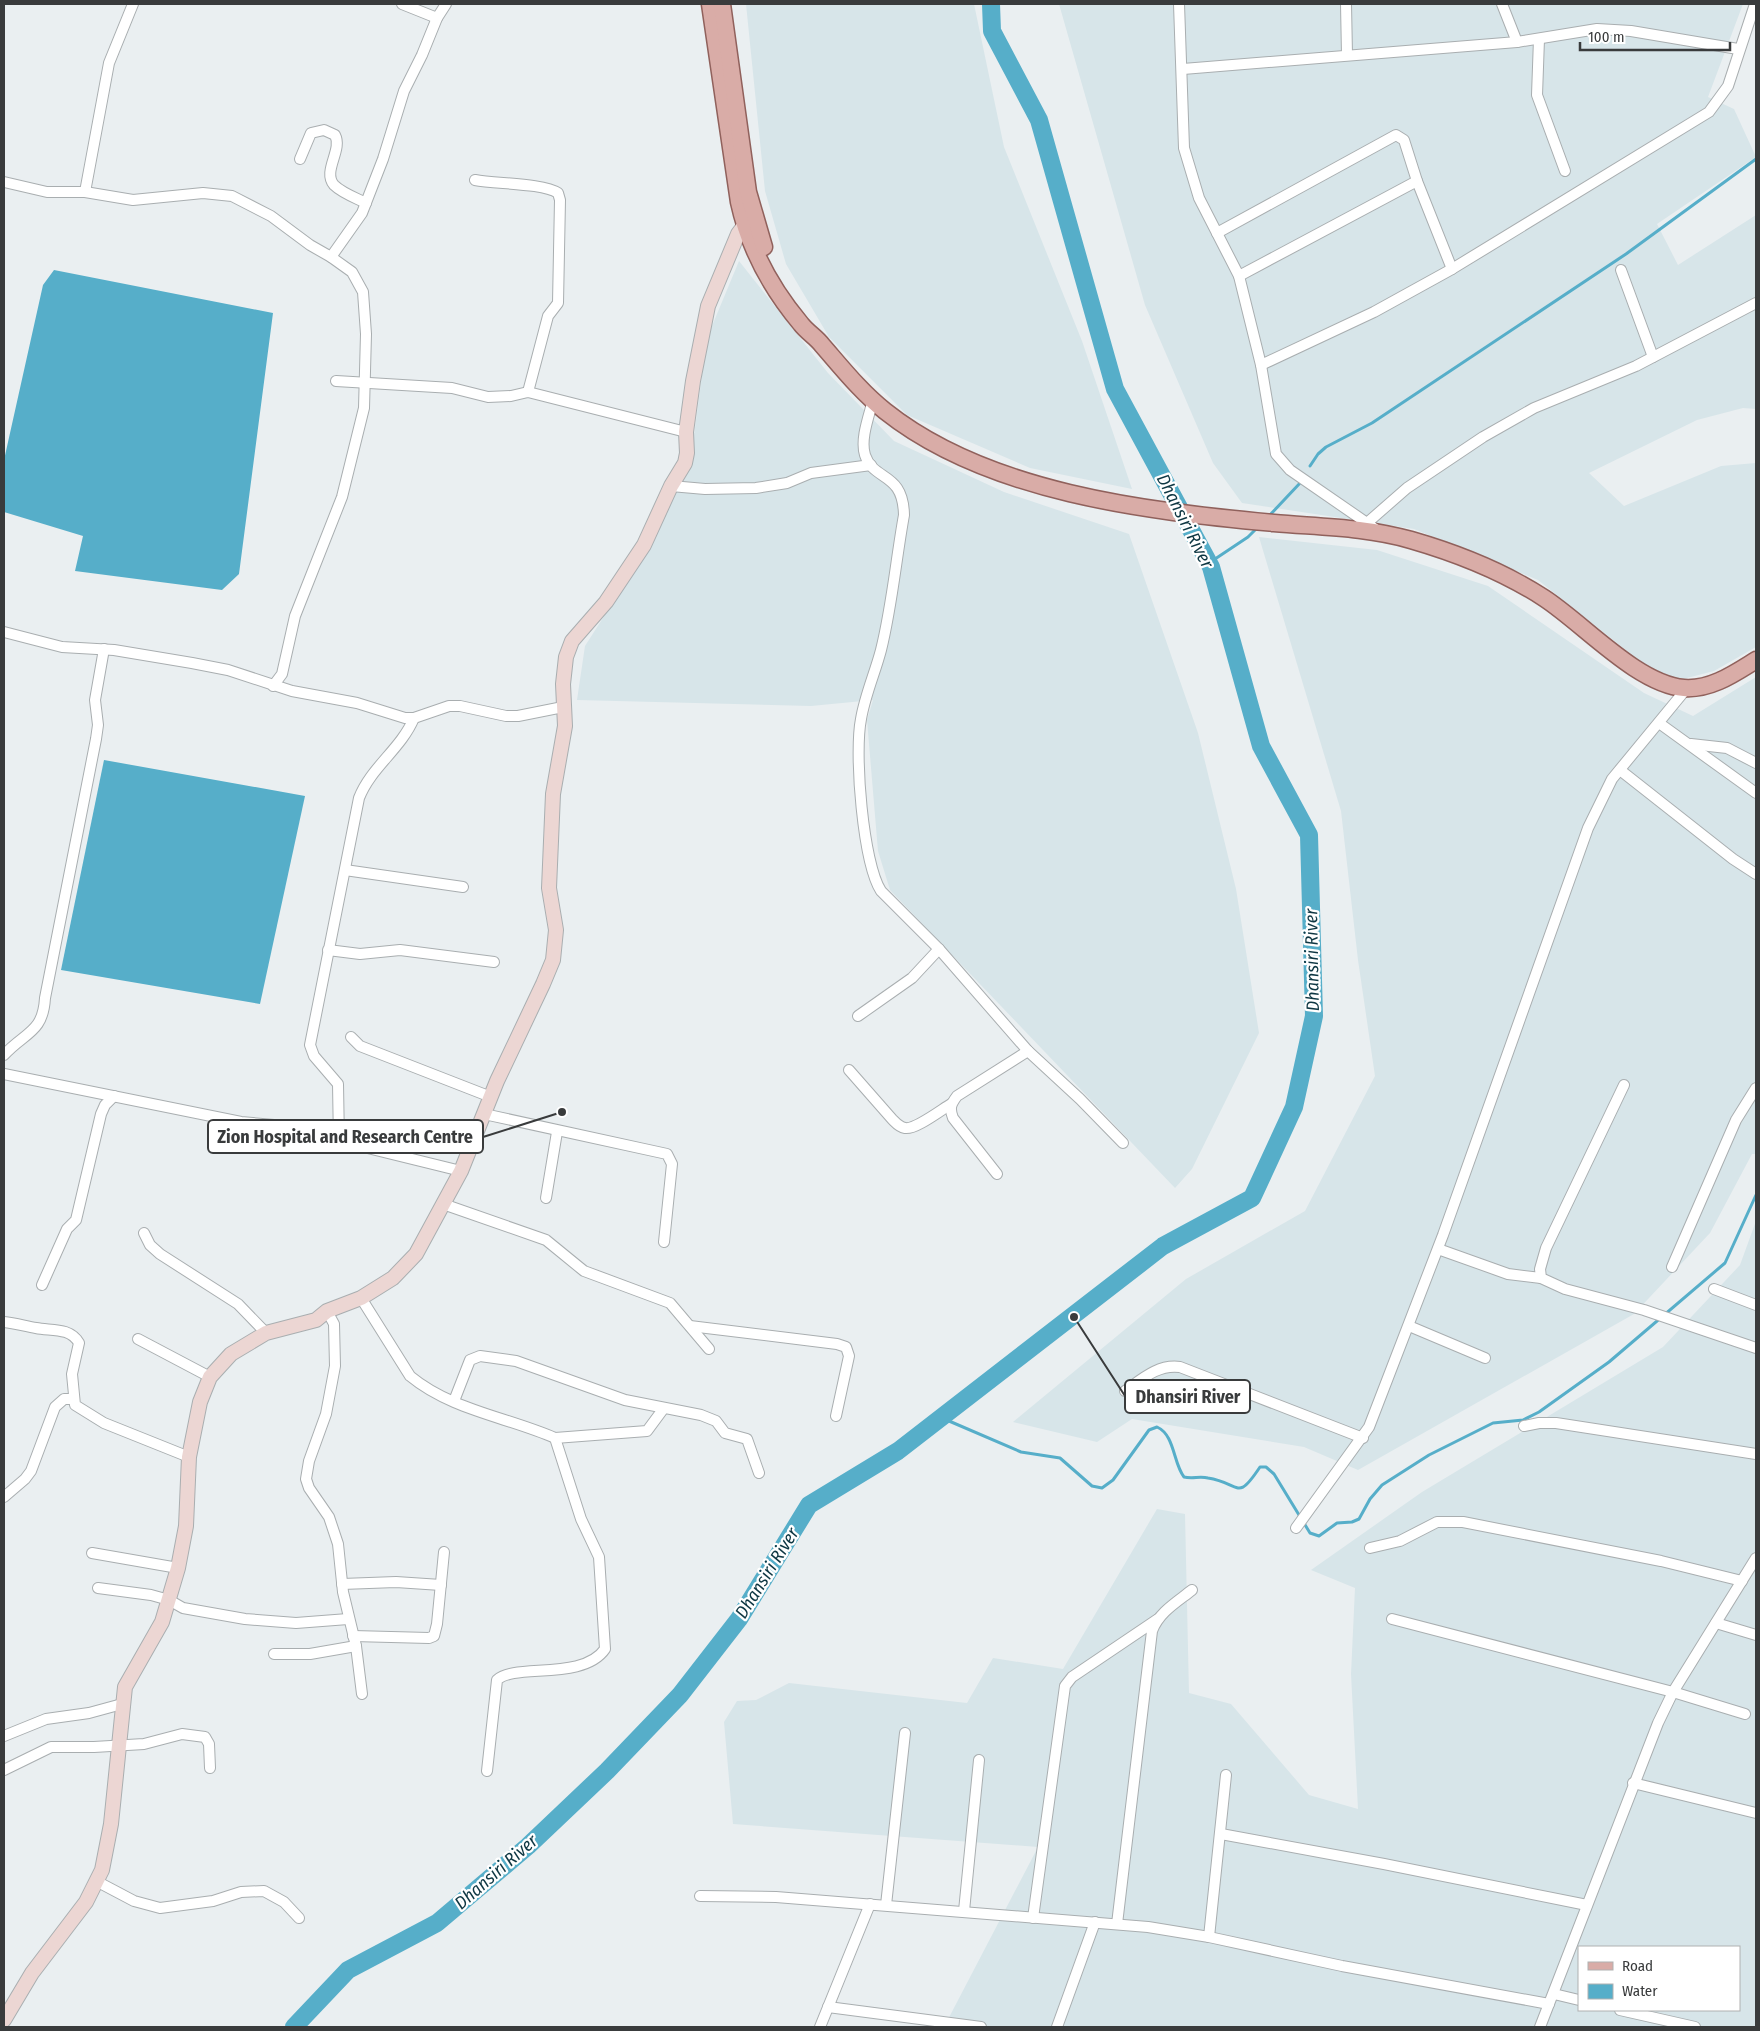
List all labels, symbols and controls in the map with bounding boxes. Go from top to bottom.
scale bar [1580,20,1730,52]
text: 100 m [1588,28,1625,46]
water label: Dhansiri River [1152,470,1218,572]
water label: Dhansiri River [1300,908,1324,1012]
callout: Zion Hospital and Research Centre [208,1120,483,1153]
text: Zion Hospital and Research Centre [217,1126,473,1148]
callout: Dhansiri River [1125,1380,1250,1413]
text: Dhansiri River [1136,1386,1241,1408]
water label: Dhansiri River [730,1523,804,1622]
water label: Dhansiri River [450,1830,543,1914]
legend [1578,1946,1740,2011]
text: Road [1622,1957,1653,1975]
text: Water [1622,1982,1658,2000]

